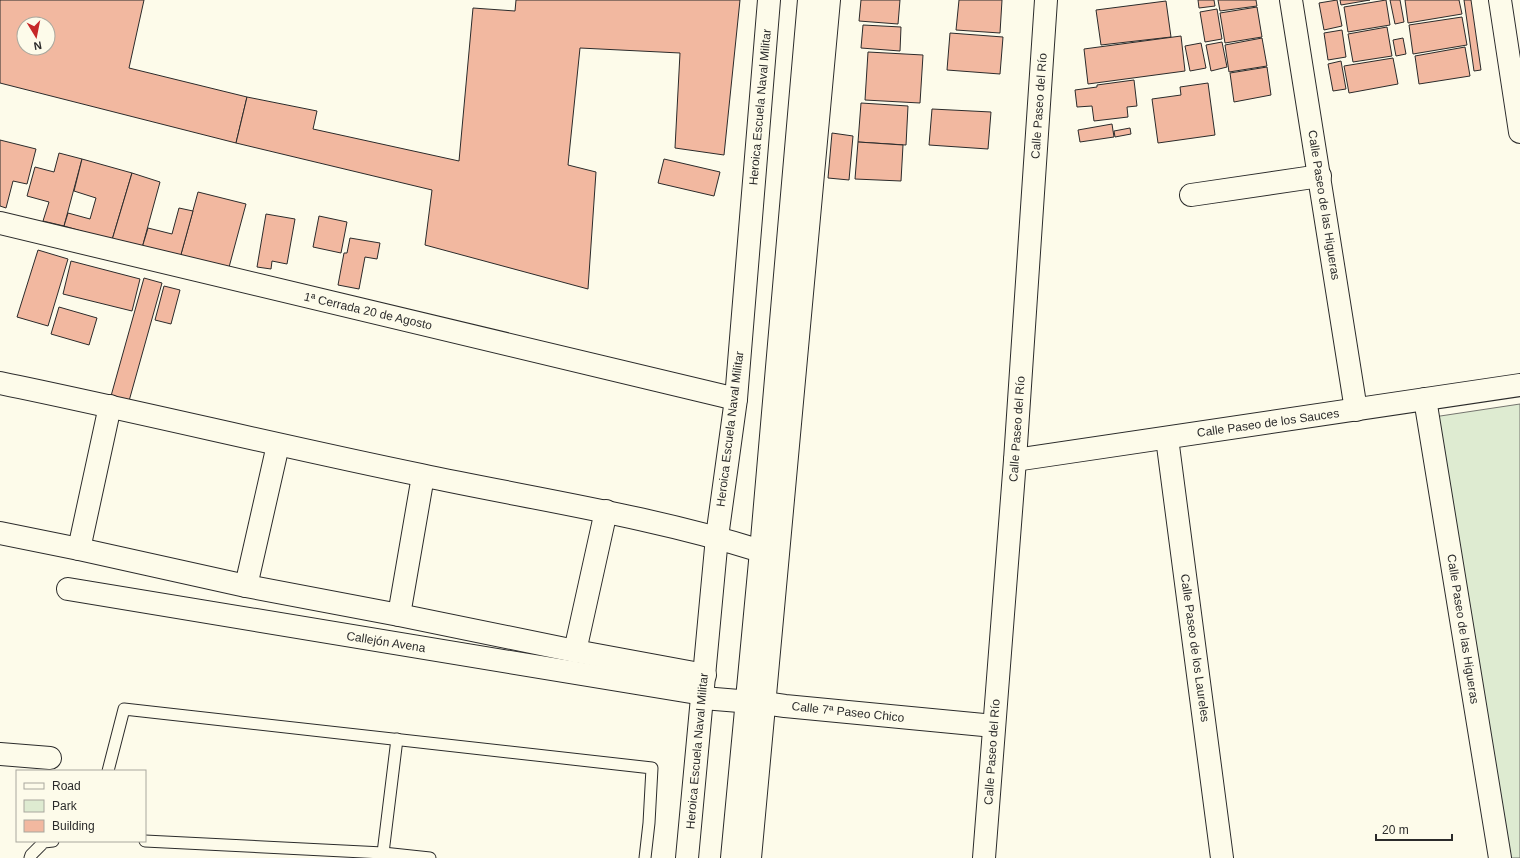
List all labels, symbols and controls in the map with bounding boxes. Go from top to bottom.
north arrow [16,16,56,56]
street label: Heroica Escuela Naval Militar [746,28,774,186]
text: N [33,39,43,52]
street label: Calle Paseo del Río [1028,52,1050,159]
street label: Calle Paseo de las Higueras [1305,129,1343,281]
street label: 1ª Cerrada 20 de Agosto [303,289,434,333]
street label: Heroica Escuela Naval Militar [714,350,746,508]
street label: Calle Paseo del Río [1006,375,1028,482]
street label: Calle Paseo de los Sauces [1196,406,1340,440]
street label: Calle Paseo de las Higueras [1444,553,1482,705]
street label: Calle Paseo de los Laureles [1178,573,1212,723]
street label: Callejón Avena [345,629,427,655]
street label: Heroica Escuela Naval Militar [683,672,711,830]
street label: Calle Paseo del Río [981,698,1003,805]
street label: Calle 7ª Paseo Chico [791,699,905,725]
legend [16,770,146,842]
text: Road [52,779,81,793]
text: Park [52,799,78,813]
scale bar [1376,816,1452,842]
text: Building [52,819,95,833]
text: 20 m [1382,823,1409,837]

